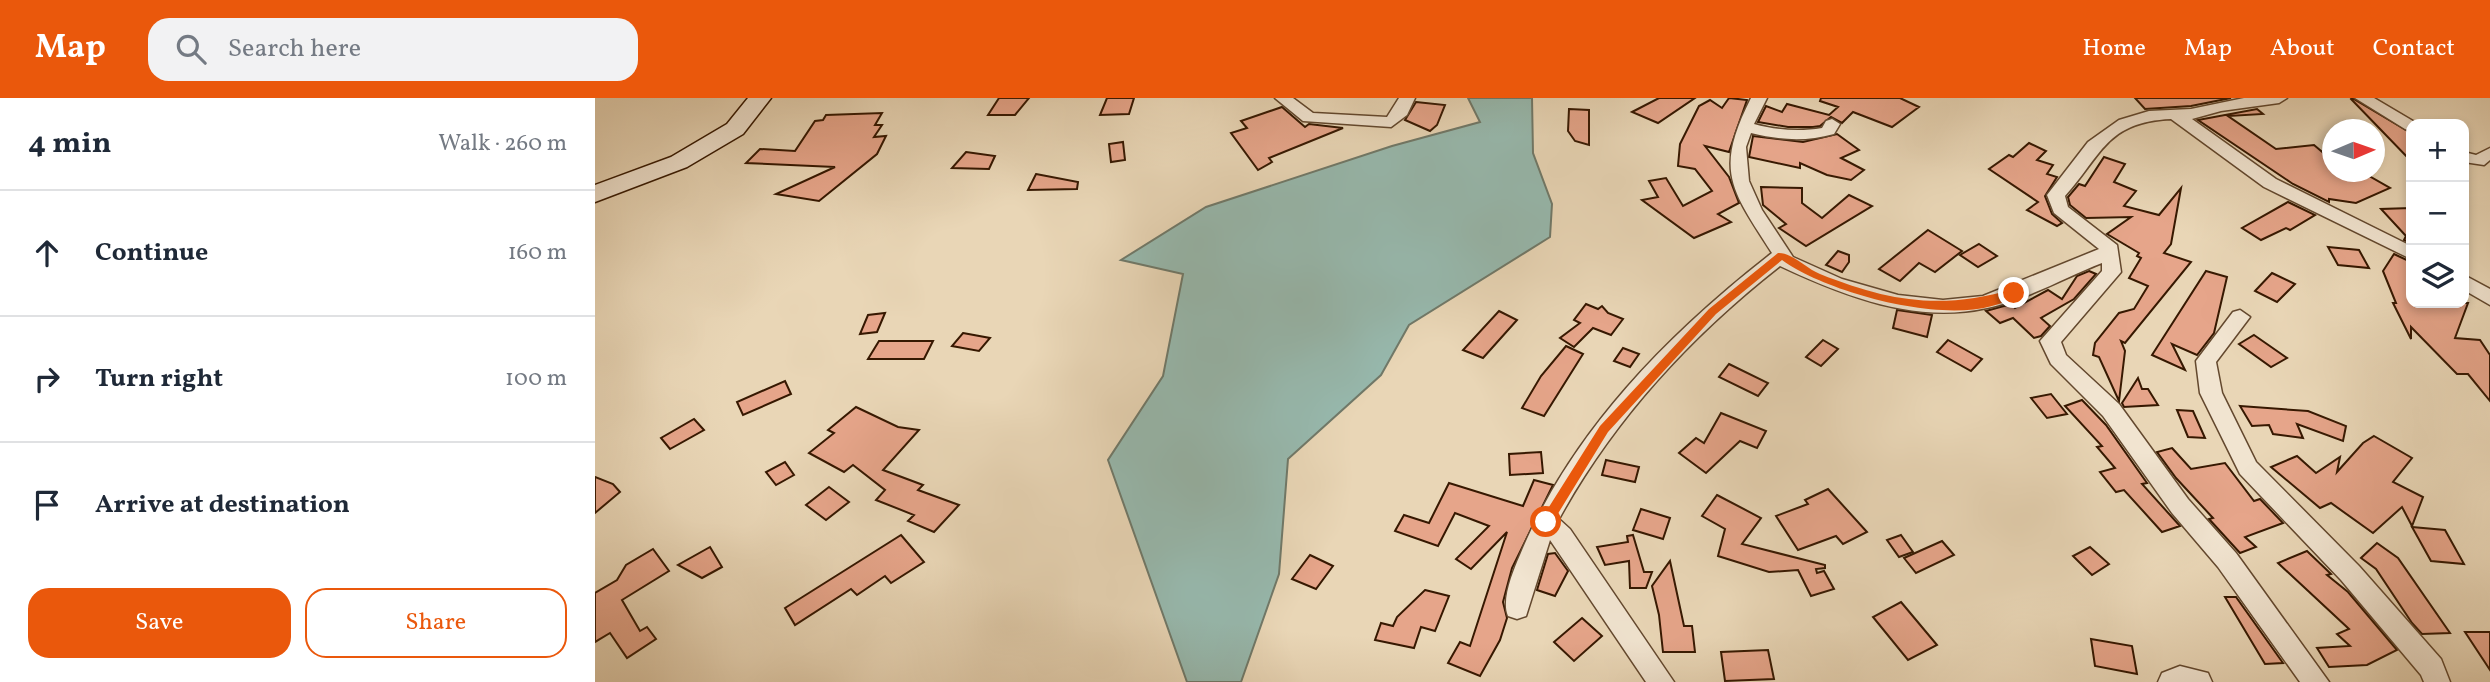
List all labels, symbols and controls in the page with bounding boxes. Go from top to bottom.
search box [148,18,638,81]
text: Map [35,26,106,72]
icon: search [172,30,210,68]
text: Search here [228,31,361,67]
text: Home [2082,32,2146,66]
text: Map [2184,32,2232,66]
text: About [2270,32,2335,66]
text: Contact [2373,32,2455,66]
north arrow [2322,119,2385,182]
map controls [2406,119,2469,308]
button: + [2406,119,2469,182]
text: 4 min [28,123,112,165]
text: Walk · 260 m [438,128,567,160]
button: − [2406,182,2469,245]
icon: ahead [28,234,66,272]
text: Continue [95,235,208,271]
text: 160 m [508,237,567,269]
button: layers [2406,245,2469,308]
route end [1998,277,2029,308]
icon: right [28,360,66,398]
text: Turn right [95,361,223,397]
text: 100 m [505,363,567,395]
icon: arrive [28,486,66,524]
text: Arrive at destination [95,487,350,523]
route start [1530,506,1561,537]
button: Save [28,588,291,658]
button: Share [305,588,567,658]

